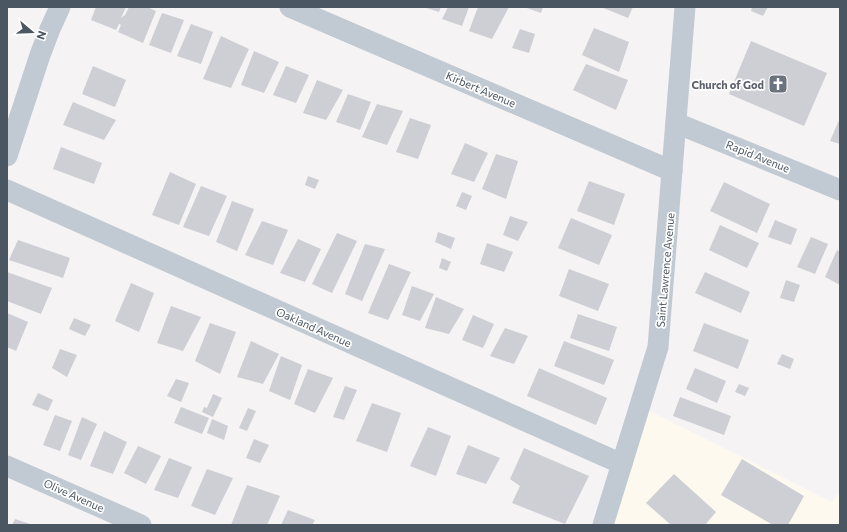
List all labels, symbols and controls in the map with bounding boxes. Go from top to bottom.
north arrow [12,12,52,52]
text: N [34,29,49,41]
street label: Kirbert Avenue [444,68,518,110]
church icon: Church of God [767,73,789,95]
place label: Church of God [691,78,764,91]
street label: Rapid Avenue [724,137,792,175]
street label: Saint Lawrence Avenue [654,212,677,328]
street label: Oakland Avenue [275,305,354,349]
street label: Olive Avenue [42,476,106,514]

